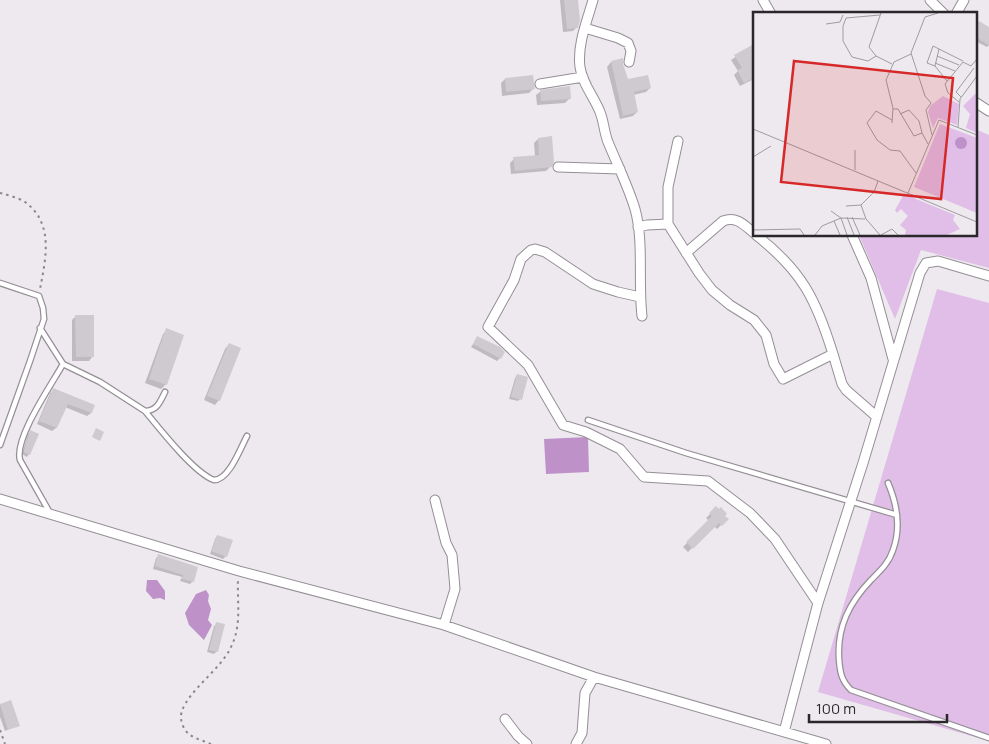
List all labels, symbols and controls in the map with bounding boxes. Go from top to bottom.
inset map [753,12,976,236]
scale bar [809,692,946,724]
text: 100 m [816,698,856,719]

